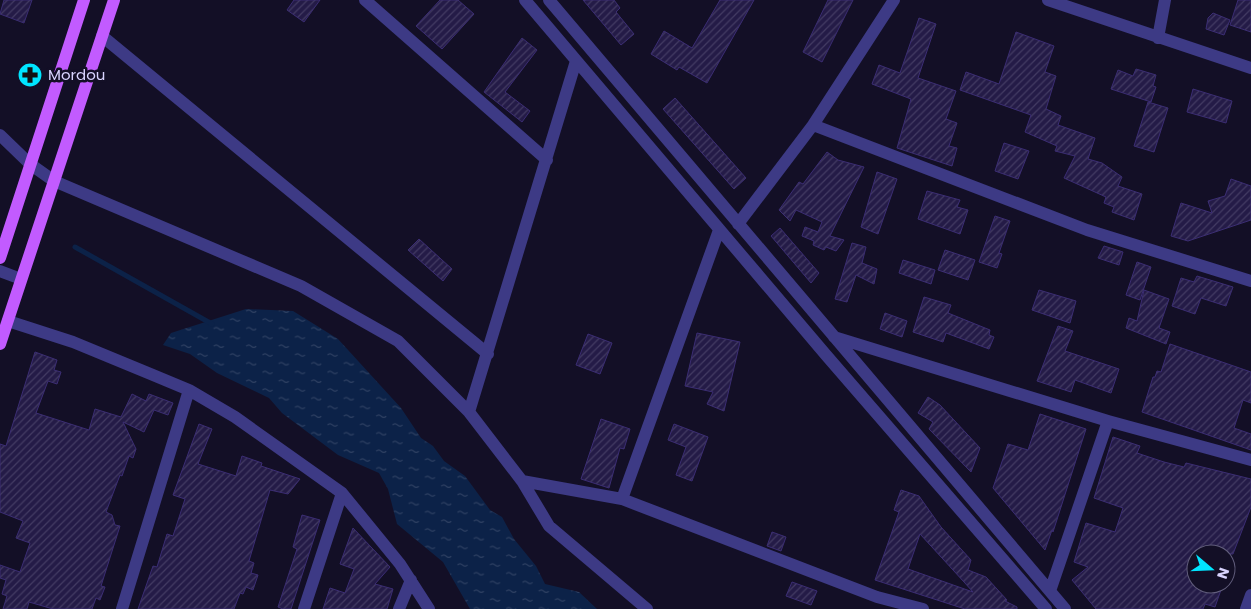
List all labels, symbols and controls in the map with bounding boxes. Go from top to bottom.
pharmacy icon: Mordou [17,62,43,88]
place label: Mordou [48,64,105,85]
north arrow [1186,544,1236,594]
text: N [1212,565,1234,581]

